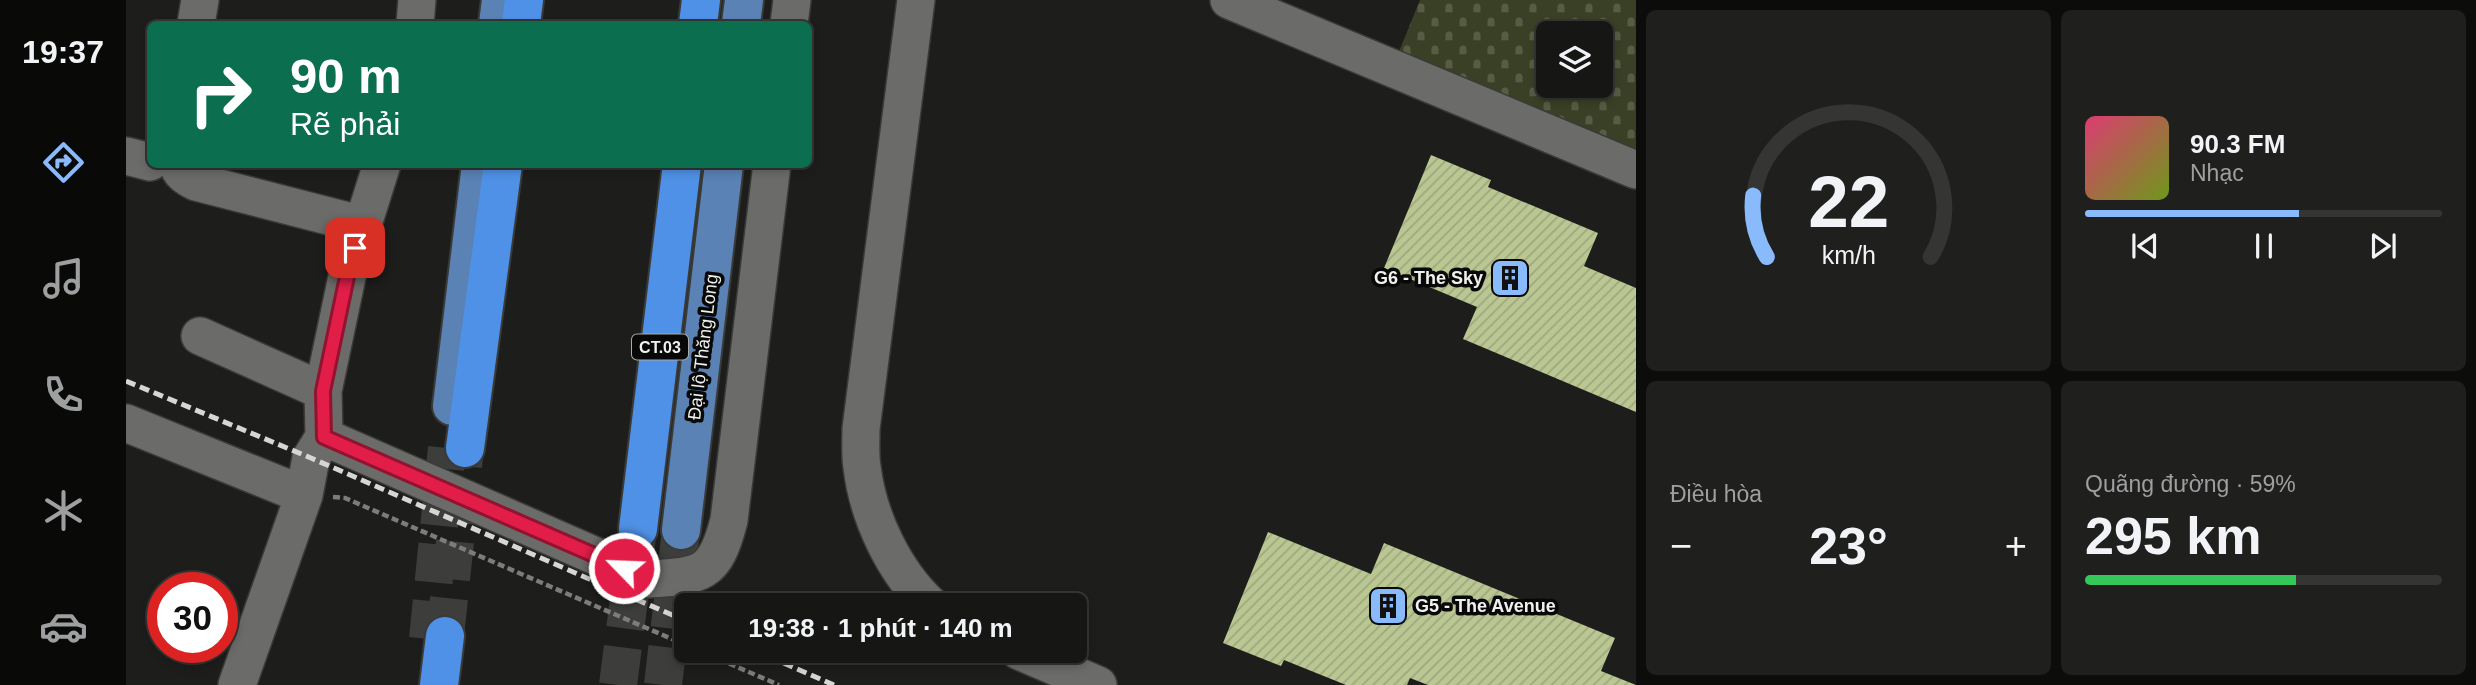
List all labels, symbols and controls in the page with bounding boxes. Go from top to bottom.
map controls [1536,21,1613,98]
button: layers [1536,21,1613,98]
text: 19:37 [22,34,104,70]
icon: right [175,49,266,140]
text: 90 m [290,49,402,103]
text: Rẽ phải [290,106,400,142]
text: 90.3 FM [2190,129,2285,159]
icon: directions [39,138,88,187]
text: Nhạc [2190,160,2244,186]
text: 22 [1808,161,1889,242]
pin [325,218,385,278]
icon: previous [2126,227,2164,265]
icon: pause [2245,227,2283,265]
icon: next [2364,227,2402,265]
icon: arrive [336,229,374,267]
text: km/h [1821,241,1876,269]
icon: music [39,254,88,303]
building icon: G6 - The Sky [1489,257,1531,299]
place label: G6 - The Sky [1374,268,1483,288]
street label: Đại lộ Thăng Long [684,273,722,421]
road number: CT.03 [632,334,688,360]
icon: phone [39,370,88,419]
text: Quãng đường · 59% [2085,471,2296,497]
text: Điều hòa [1670,481,1762,507]
icon: climate [39,486,88,535]
text: 295 km [2085,507,2261,565]
text: 23° [1809,517,1888,575]
text: − [1670,525,1692,567]
text: + [2005,525,2027,567]
position arrow [587,531,661,605]
speed limit sign: 30 [147,572,238,663]
building icon: G5 - The Avenue [1367,585,1409,627]
place label: G5 - The Avenue [1415,596,1556,616]
icon: car [39,602,88,651]
text: 19:38 · 1 phút · 140 m [748,613,1013,643]

